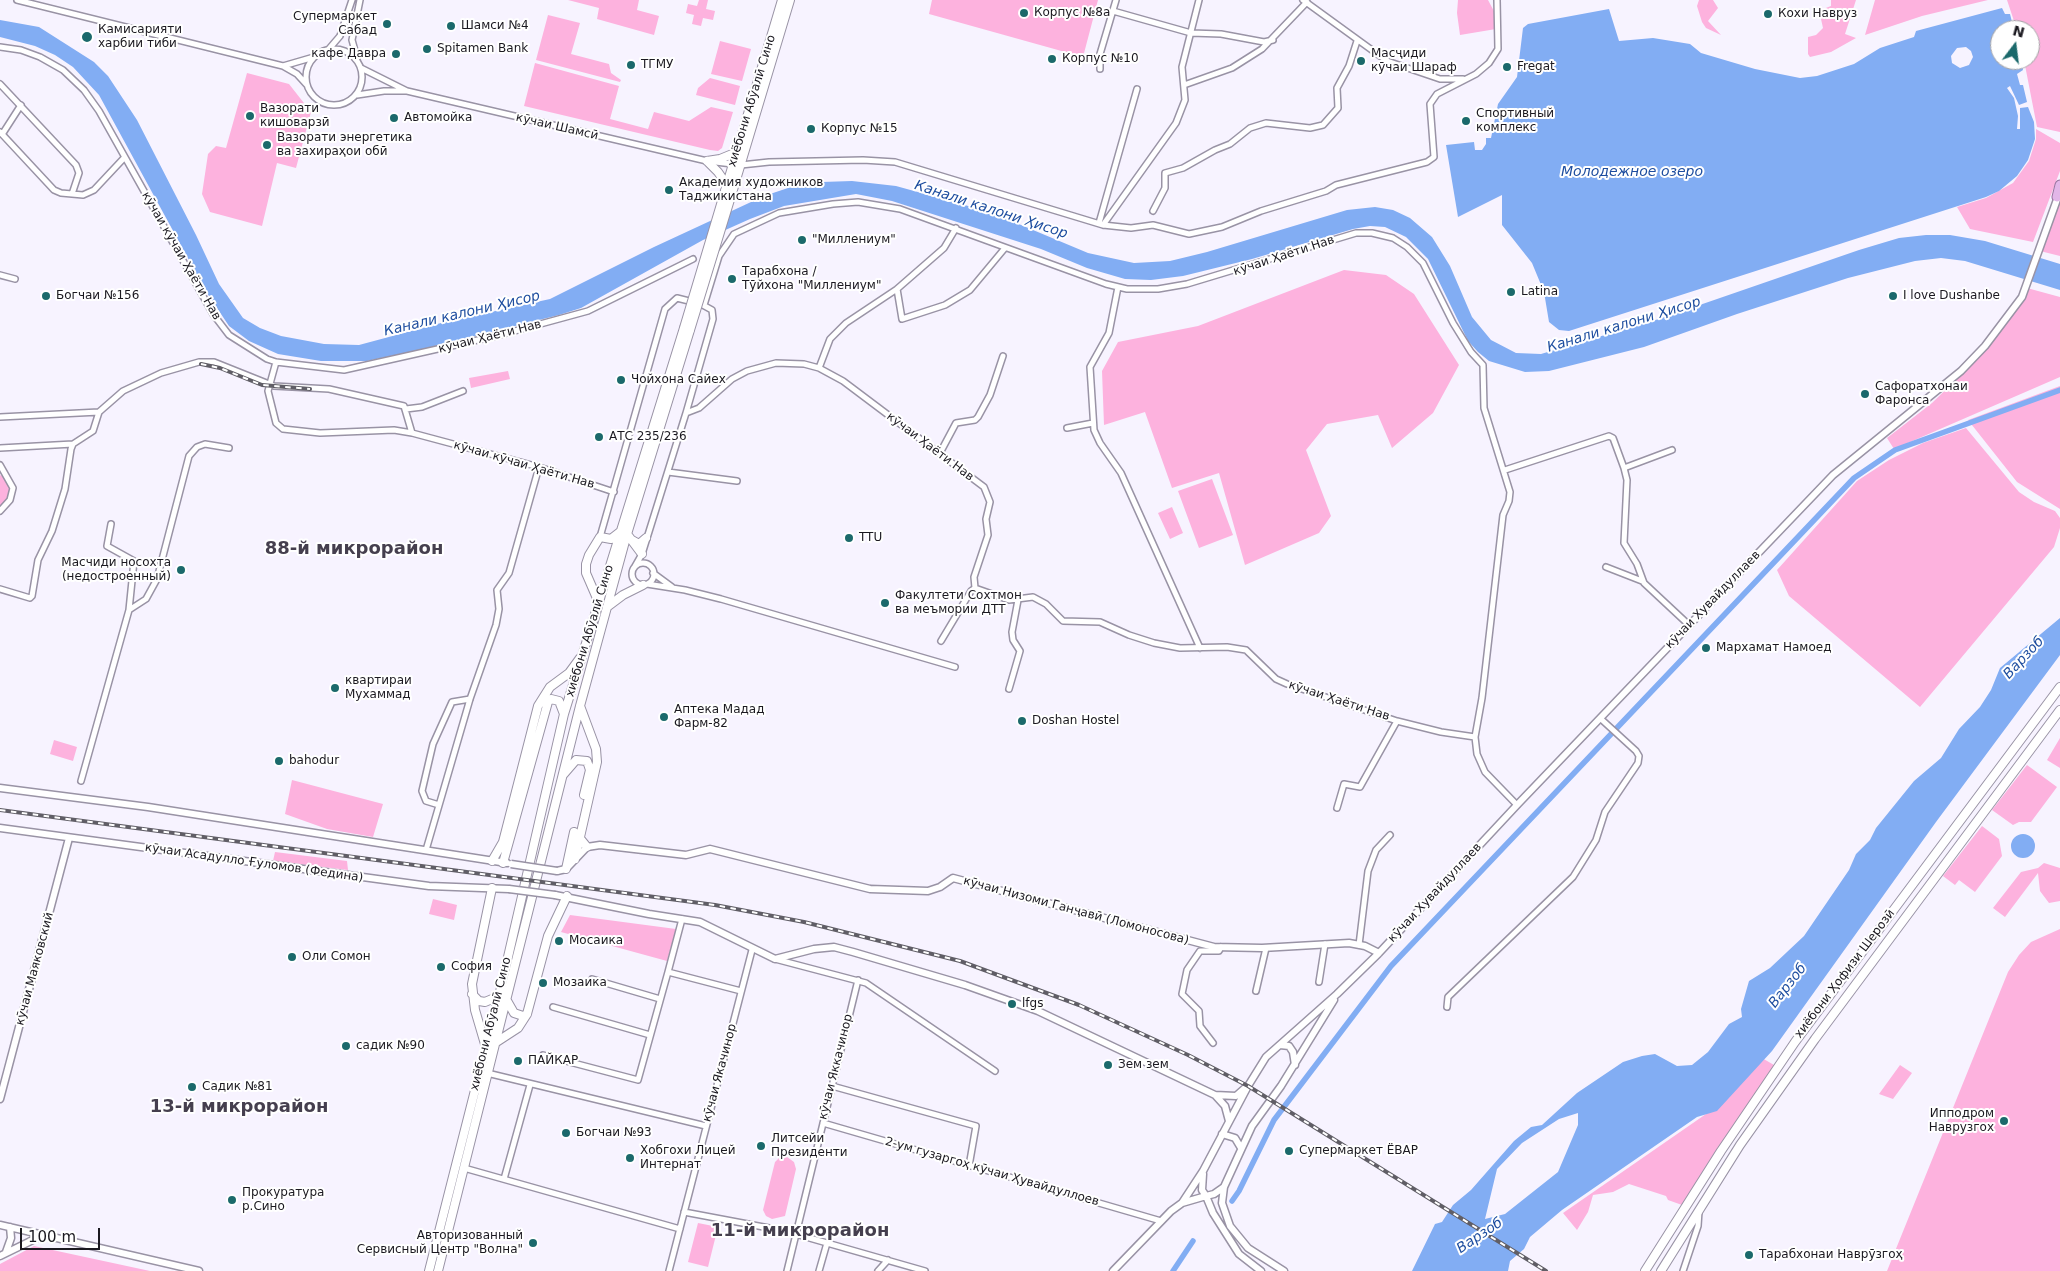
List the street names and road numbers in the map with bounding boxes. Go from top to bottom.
street label: хиёбони Абӯалӣ Сино [725,33,779,169]
street label: кӯчаи Шамсӣ [514,111,600,143]
street label: кӯчаи кӯчаи Ҳаёти Нав [138,189,224,323]
street label: кӯчаи Ҳаёти Нав [1232,233,1336,279]
street label: кӯчаи Ҳаёти Нав [437,317,543,357]
street label: кӯчаи Ҳаёти Нав [884,410,976,484]
street label: кӯчаи кӯчаи Ҳаёти Нав [452,438,596,492]
street label: кӯчаи Хувайдуллаев [1662,548,1764,652]
street label: хиёбони Абӯалӣ Сино [563,563,617,699]
street label: кӯчаи Ҳаёти Нав [1287,678,1391,724]
street label: кӯчаи Хувайдуллаев [1385,840,1485,946]
street label: кӯчаи Асадулло Ғуломов (Федина) [144,841,364,885]
street label: кӯчаи Низоми Ганҷавӣ (Ломоносова) [962,874,1190,948]
street label: хиёбони Ҳофизи Шерозӣ [1792,907,1898,1041]
street label: кӯчаи Маяковский [13,911,57,1027]
street label: хиёбони Абӯалӣ Сино [467,956,515,1092]
street label: кӯчаи Яккачинор [816,1013,856,1121]
street label: кӯчаи Якачинор [700,1022,740,1124]
street label: 2-ум гузаргоҳ кӯчаи Ҳувайдуллоев [883,1135,1101,1209]

